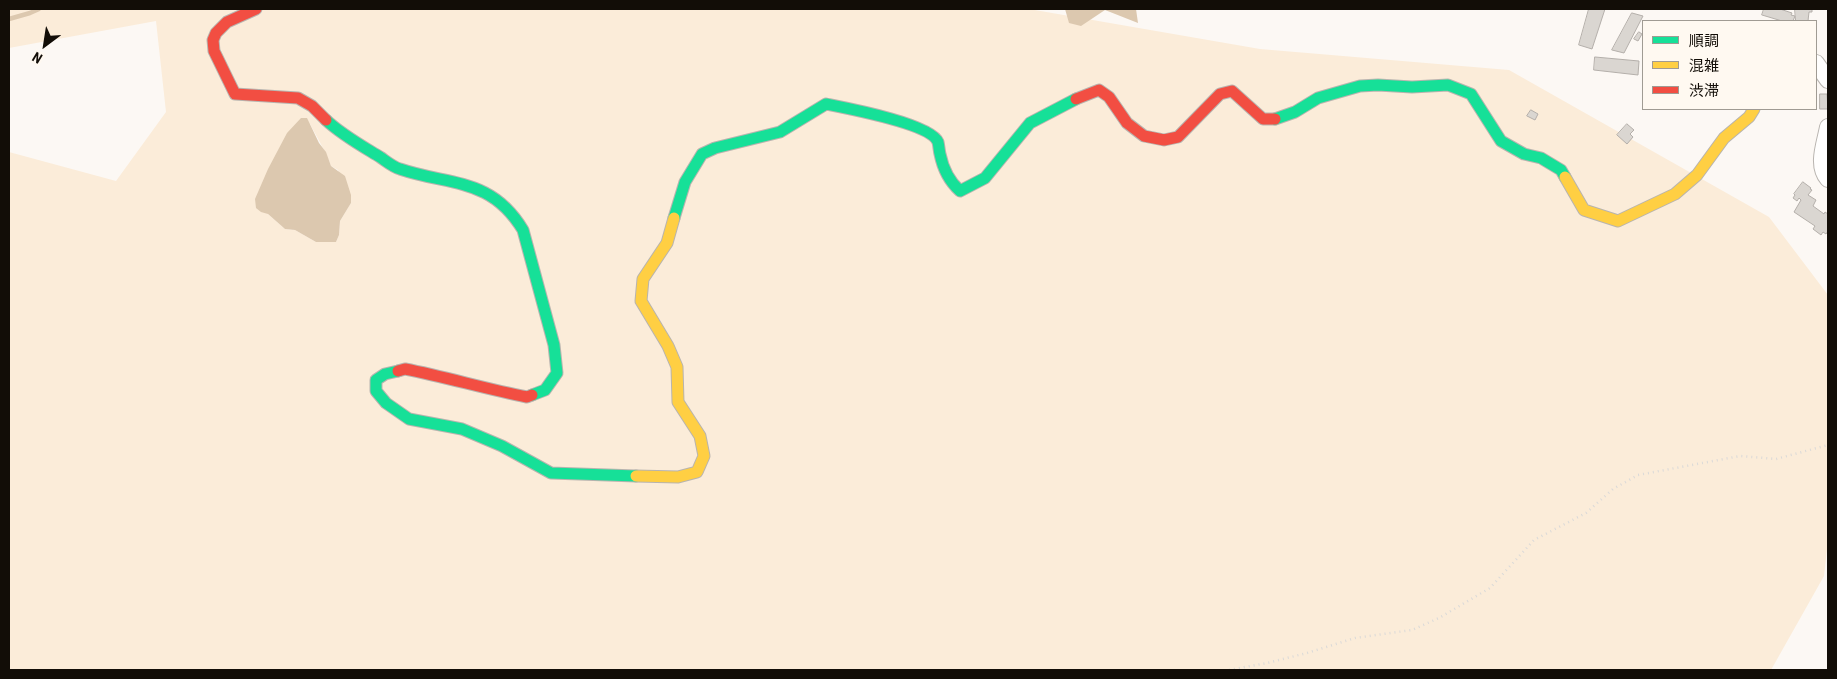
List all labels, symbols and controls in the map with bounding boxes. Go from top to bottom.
north arrow [20,20,70,70]
legend [1642,20,1817,110]
text: 順調 [1689,32,1719,50]
text: N [29,49,45,67]
text: 混雑 [1689,57,1719,75]
text: 渋滞 [1689,82,1719,100]

